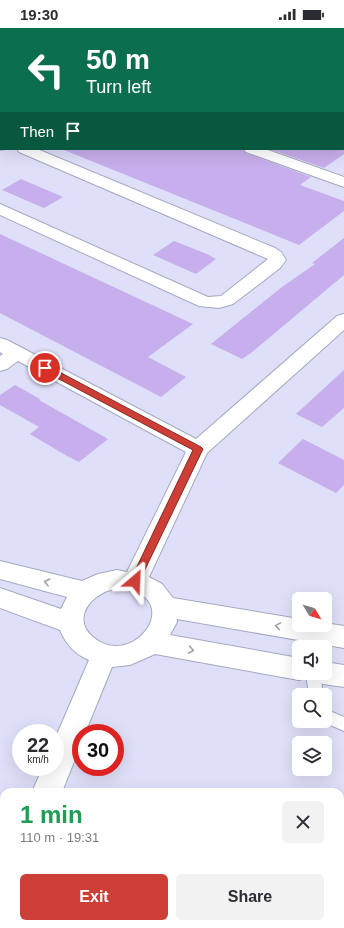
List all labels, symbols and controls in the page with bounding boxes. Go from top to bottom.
text: 19:30 [20,6,58,23]
icon: left [20,44,72,96]
text: 50 m [86,44,150,75]
text: Turn left [86,77,151,97]
icon: arrive [62,120,84,142]
text: Then [20,123,54,140]
pin [28,351,62,385]
icon: arrive [34,357,56,379]
position arrow [114,560,156,602]
one-way arrow [44,578,51,587]
north arrow [292,592,332,632]
map controls [292,592,332,776]
one-way arrow [275,622,281,631]
button: sound [292,640,332,680]
one-way arrow [187,645,194,654]
button: search [292,688,332,728]
speed limit sign: 30 [72,724,124,776]
text: 22 [27,734,49,756]
button: layers [292,736,332,776]
text: km/h [27,754,49,765]
text: 1 min [20,801,83,828]
button: close [282,801,324,843]
text: 110 m · 19:31 [20,830,99,845]
button: Exit [20,874,168,920]
button: Share [176,874,324,920]

